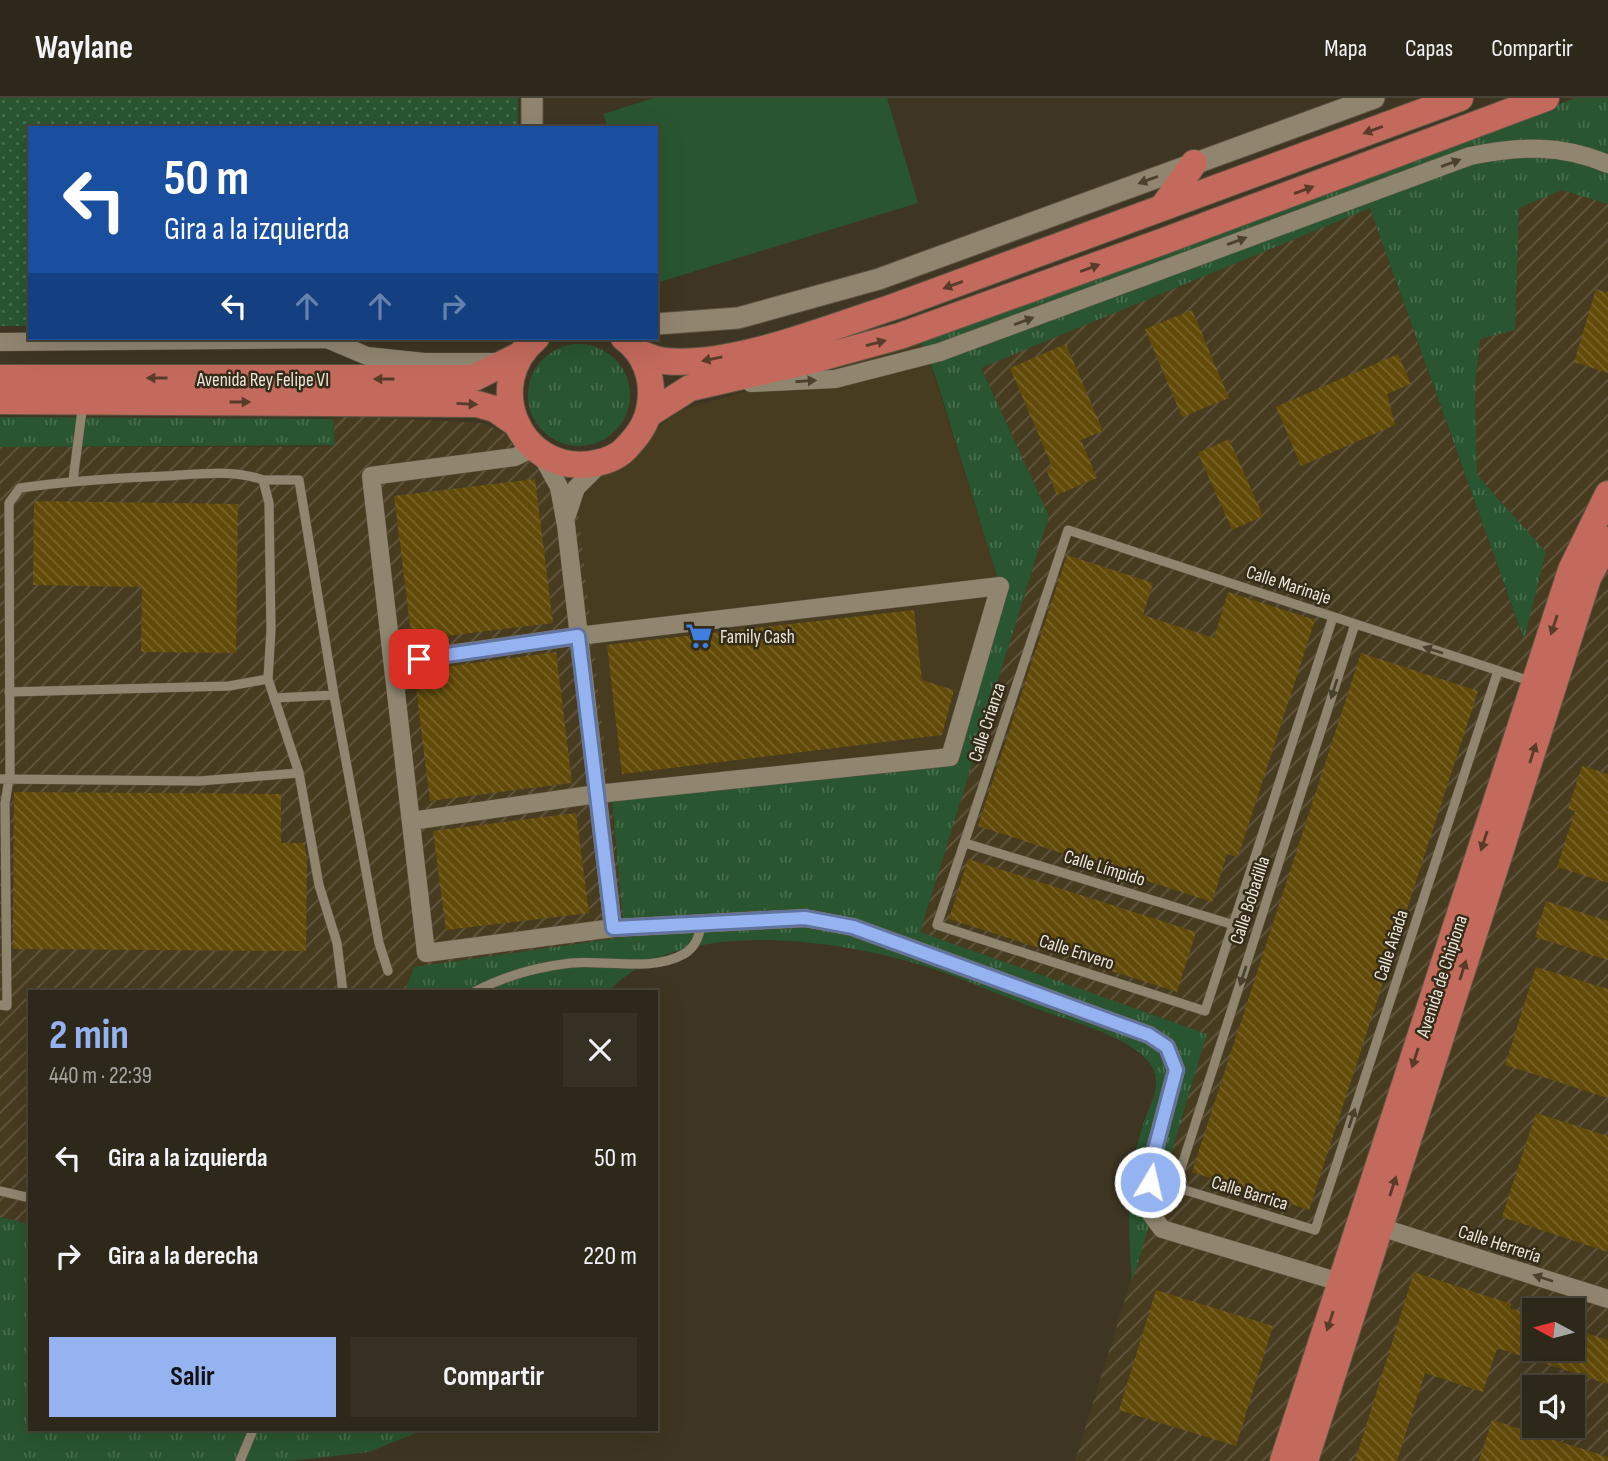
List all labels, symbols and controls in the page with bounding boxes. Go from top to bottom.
text: Waylane [35,28,133,68]
text: Mapa [1324,34,1367,63]
text: Capas [1405,34,1453,63]
text: Compartir [1491,34,1573,63]
one-way arrow [1363,125,1384,136]
text: 50 m [164,150,249,209]
icon: left [49,154,140,245]
one-way arrow [1440,157,1461,168]
one-way arrow [1138,175,1159,186]
one-way arrow [1293,184,1314,195]
text: Gira a la izquierda [164,210,350,249]
one-way arrow [1227,235,1248,246]
one-way arrow [1080,262,1101,273]
one-way arrow [942,280,963,291]
icon: left [215,287,253,325]
icon: ahead [288,287,326,325]
icon: ahead [361,287,399,325]
icon: right [434,287,472,325]
one-way arrow [1013,315,1034,326]
one-way arrow [865,337,887,348]
one-way arrow [701,353,723,364]
street label: Avenida Rey Felipe VI [196,369,329,392]
one-way arrow [145,372,167,384]
one-way arrow [373,373,395,385]
one-way arrow [795,375,817,386]
one-way arrow [229,396,251,408]
one-way arrow [456,399,478,410]
street label: Calle Marinaje [1243,561,1334,610]
one-way arrow [1548,614,1559,635]
supermarket icon: Family Cash [684,621,714,651]
place label: Family Cash [720,626,795,649]
pin [389,629,449,689]
icon: arrive [400,640,438,678]
one-way arrow [1422,644,1443,654]
one-way arrow [1329,679,1339,700]
street label: Calle Crianza [964,680,1011,765]
one-way arrow [1528,742,1539,763]
one-way arrow [1478,831,1488,852]
street label: Calle Límpido [1061,845,1148,892]
street label: Calle Bobadilla [1225,853,1275,947]
street label: Calle Añada [1369,907,1414,984]
street label: Avenida de Chipiona [1412,913,1473,1041]
street label: Calle Envero [1036,929,1117,975]
one-way arrow [1458,959,1469,980]
one-way arrow [1237,965,1248,986]
text: 2 min [49,1010,129,1061]
button: close [563,1013,637,1087]
one-way arrow [1409,1048,1419,1069]
text: 440 m · 22:39 [49,1062,152,1090]
one-way arrow [1347,1108,1357,1129]
icon: left [49,1139,87,1177]
text: Gira a la izquierda [108,1143,268,1174]
text: 50 m [594,1143,637,1174]
position arrow [1113,1145,1187,1219]
street label: Calle Barrica [1208,1171,1291,1216]
one-way arrow [1388,1175,1399,1196]
street label: Calle Herrería [1455,1220,1544,1269]
icon: right [49,1237,87,1275]
text: Gira a la derecha [108,1241,258,1272]
text: 220 m [583,1241,637,1272]
one-way arrow [1532,1273,1553,1283]
north arrow [1522,1298,1586,1362]
map controls [1522,1298,1585,1438]
one-way arrow [1324,1311,1335,1332]
button: Salir [49,1337,336,1417]
button: Compartir [350,1337,637,1417]
button: sound [1522,1375,1585,1438]

